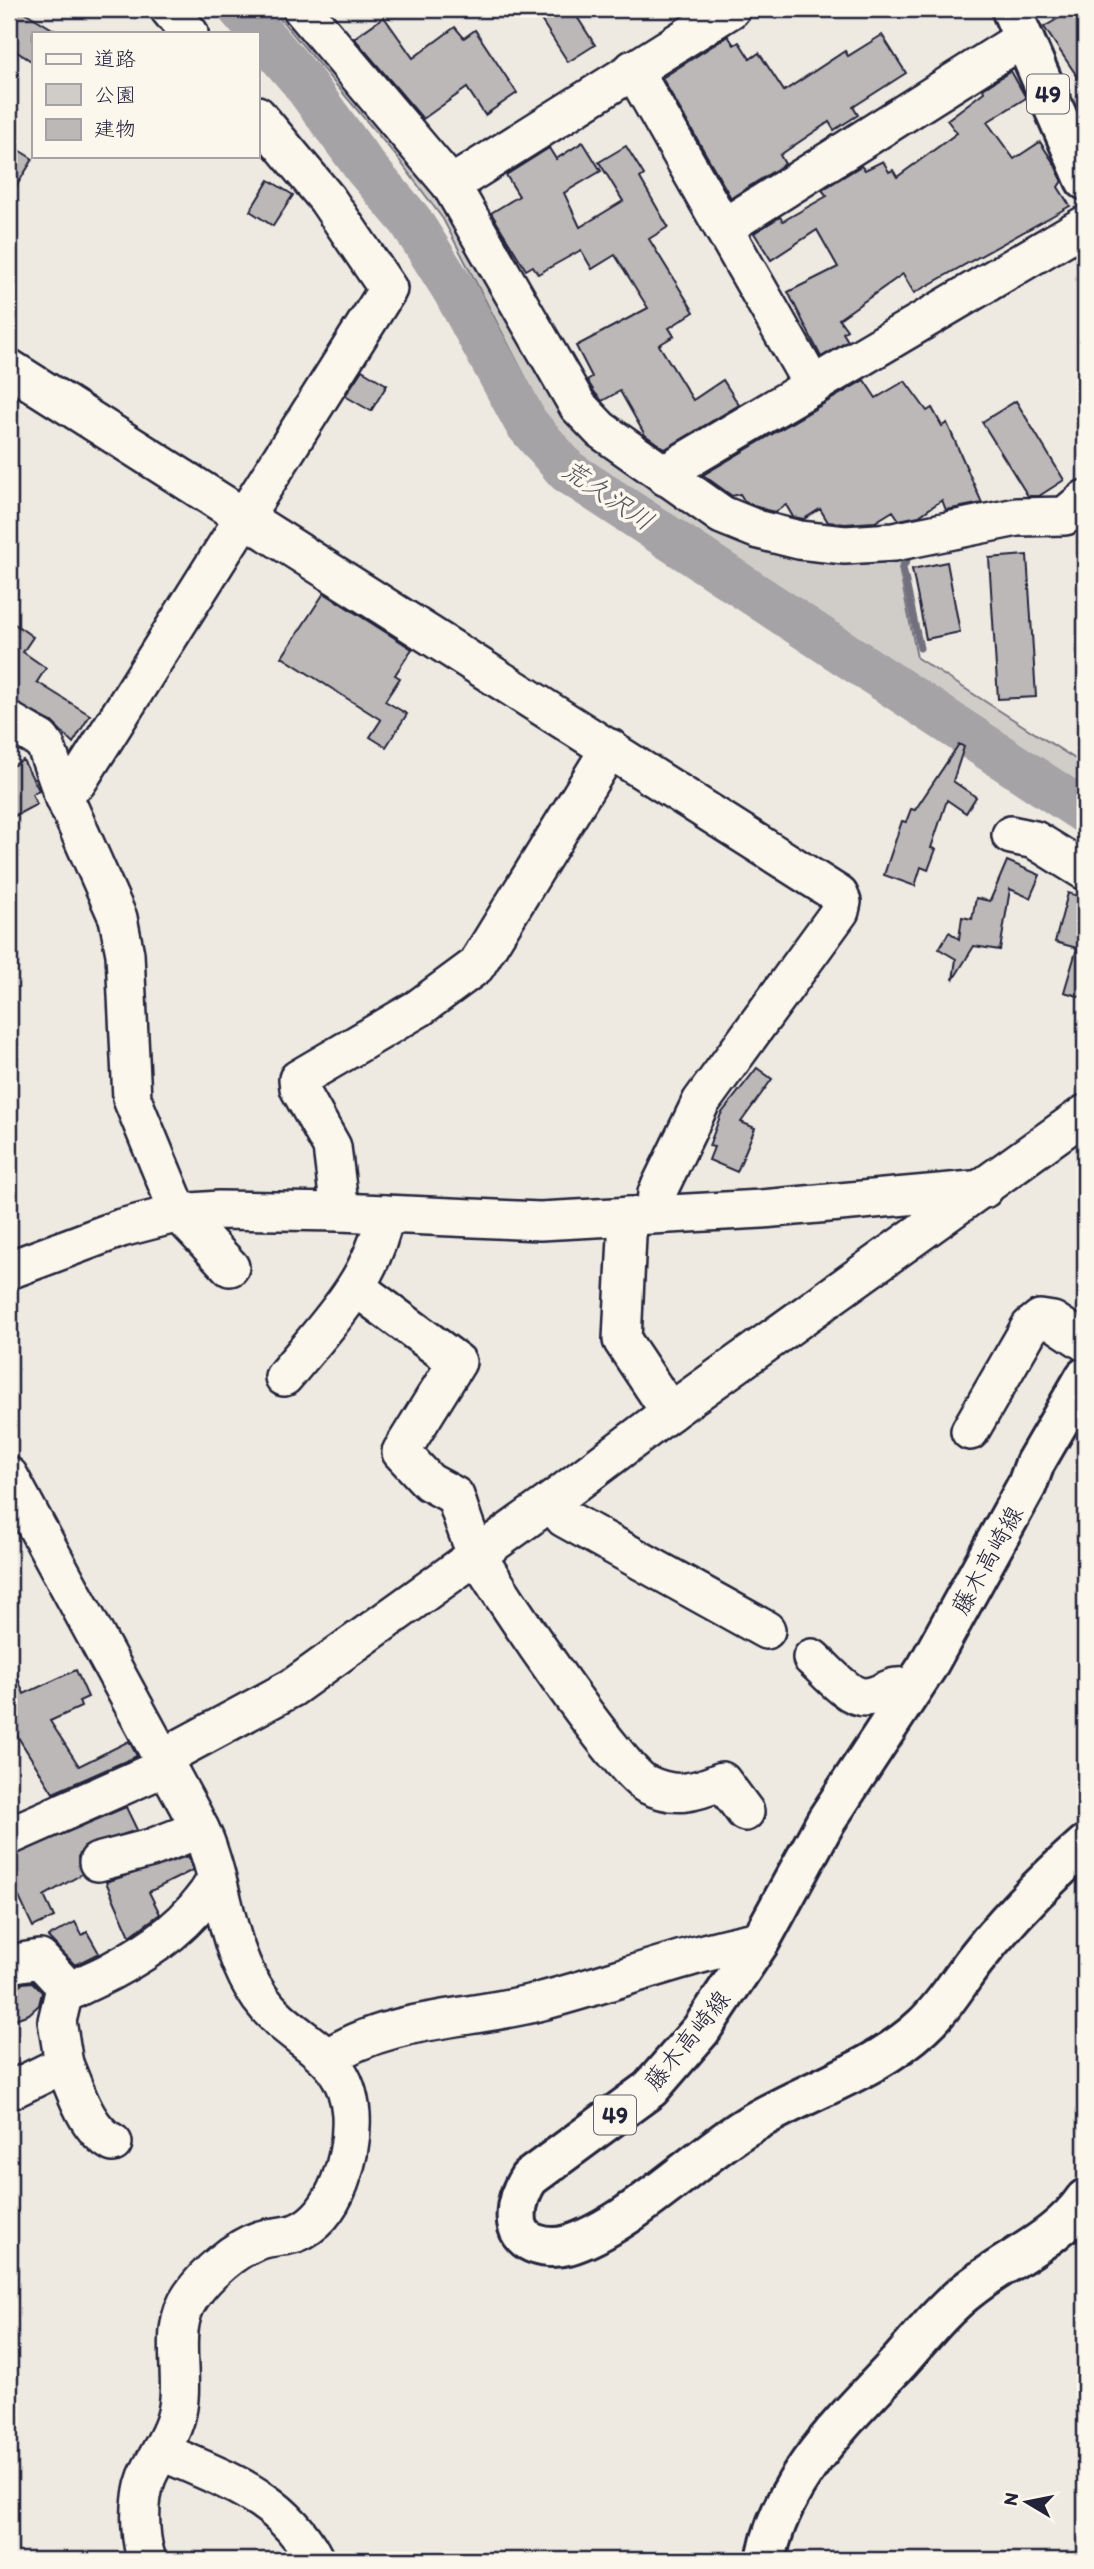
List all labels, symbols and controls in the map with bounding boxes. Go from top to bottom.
legend [32,32,259,158]
text: 道路 [94,46,136,71]
road number: 49 [1027,74,1069,114]
text: 公園 [94,82,136,107]
text: 建物 [94,116,136,141]
water label: 荒久沢川 [556,453,660,537]
street label: 藤木高崎線 [945,1500,1029,1620]
street label: 藤木高崎線 [638,1984,736,2096]
road number: 49 [594,2096,636,2134]
north arrow [992,2468,1062,2538]
text: N [998,2491,1023,2507]

